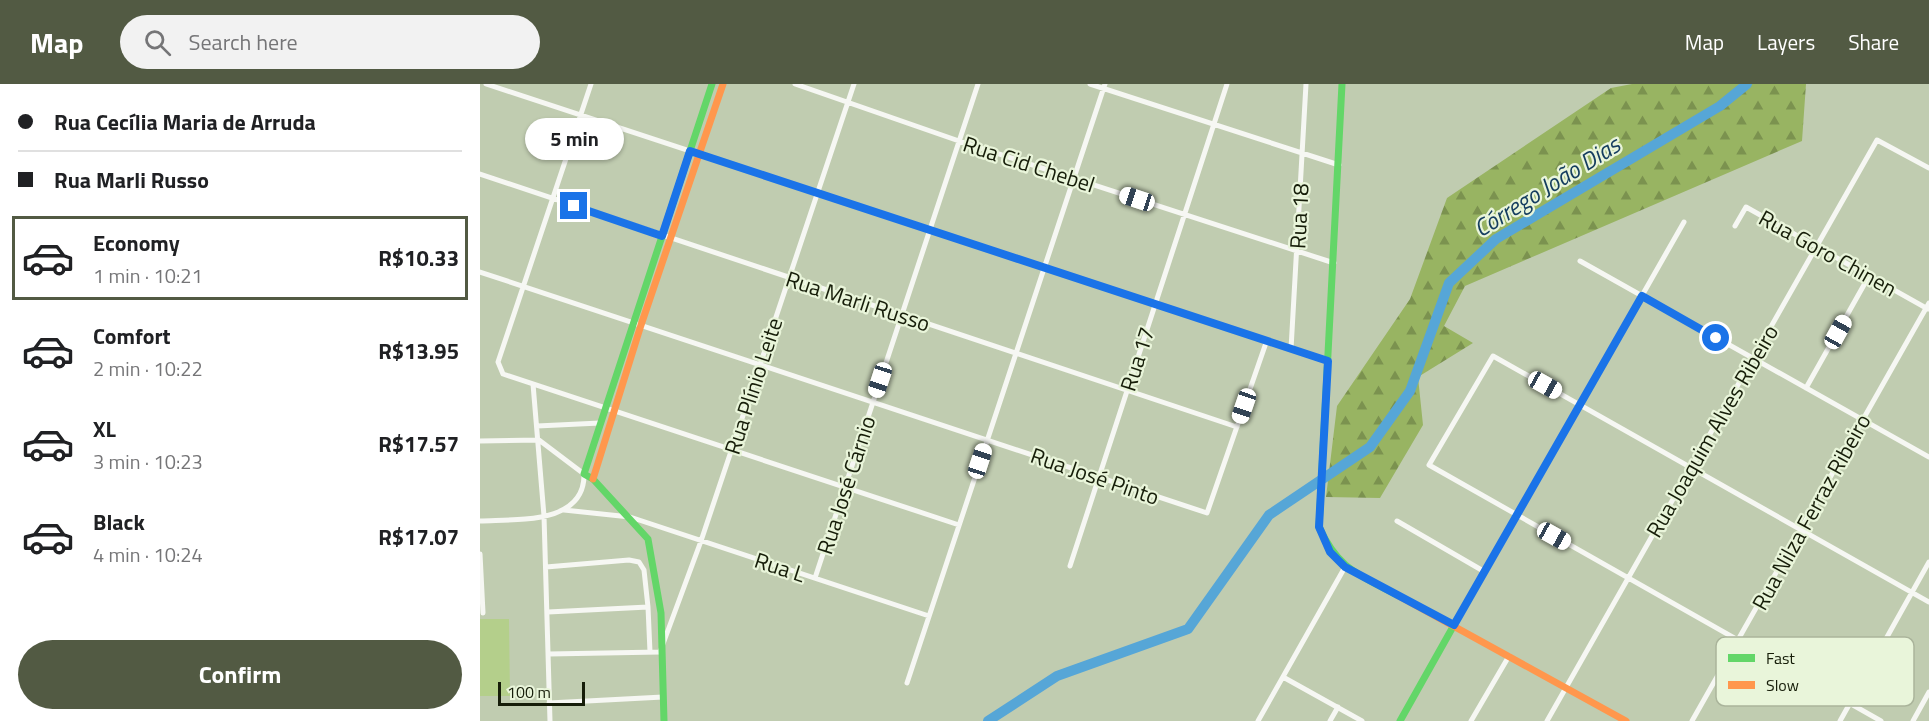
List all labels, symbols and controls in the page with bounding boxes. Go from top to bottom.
search box [120,15,540,69]
text: Map [30,21,84,64]
text: Search here [189,25,298,59]
icon: search [141,26,174,59]
text: Map [1685,26,1724,58]
text: Layers [1757,26,1815,58]
text: Share [1848,26,1899,58]
text: Rua Cecília Maria de Arruda [54,105,316,139]
callout: 5 min [524,119,624,161]
text: 5 min [550,123,599,154]
water label: Córrego João Dias [1466,126,1628,246]
street label: Rua Cid Chebel [959,127,1099,201]
text: Rua Marli Russo [54,163,209,197]
street label: Rua 18 [1280,182,1318,250]
car [1117,185,1157,213]
route end [560,192,587,219]
street label: Rua Goro Chinen [1753,201,1903,305]
text: Economy [93,226,180,260]
icon: car [21,231,75,285]
text: R$10.33 [378,241,459,275]
text: 1 min · 10:21 [93,260,203,291]
street label: Rua Marli Russo [781,262,935,340]
car [1821,312,1855,352]
street label: Rua Plínio Leite [715,313,791,459]
street label: Rua Joaquim Alves Ribeiro [1637,318,1787,544]
text: Comfort [93,319,171,353]
street label: Rua 17 [1111,323,1163,395]
icon: car [21,324,75,378]
route start [1702,324,1729,351]
text: R$13.95 [378,334,459,368]
text: 2 min · 10:22 [93,353,203,384]
car [866,360,894,400]
car [1525,368,1565,402]
car [1230,386,1258,426]
street label: Rua Nilza Ferraz Ribeiro [1743,408,1879,616]
street label: Rua José Cárnio [808,411,884,559]
text: XL [93,412,116,446]
icon: car [21,417,75,471]
text: R$17.57 [378,427,459,461]
street label: Rua José Pinto [1026,438,1164,514]
car [966,441,994,481]
text: 3 min · 10:23 [93,446,203,477]
text: Black [93,505,145,539]
icon: car [21,510,75,564]
car [1534,519,1574,553]
text: R$17.07 [378,520,459,554]
text: 4 min · 10:24 [93,539,203,570]
street label: Rua L [750,543,810,591]
legend [1716,637,1914,706]
button: Confirm [18,640,462,709]
text: Fast [1766,646,1795,670]
text: Slow [1766,673,1799,697]
scale bar [498,679,585,706]
text: 100 m [507,680,551,704]

